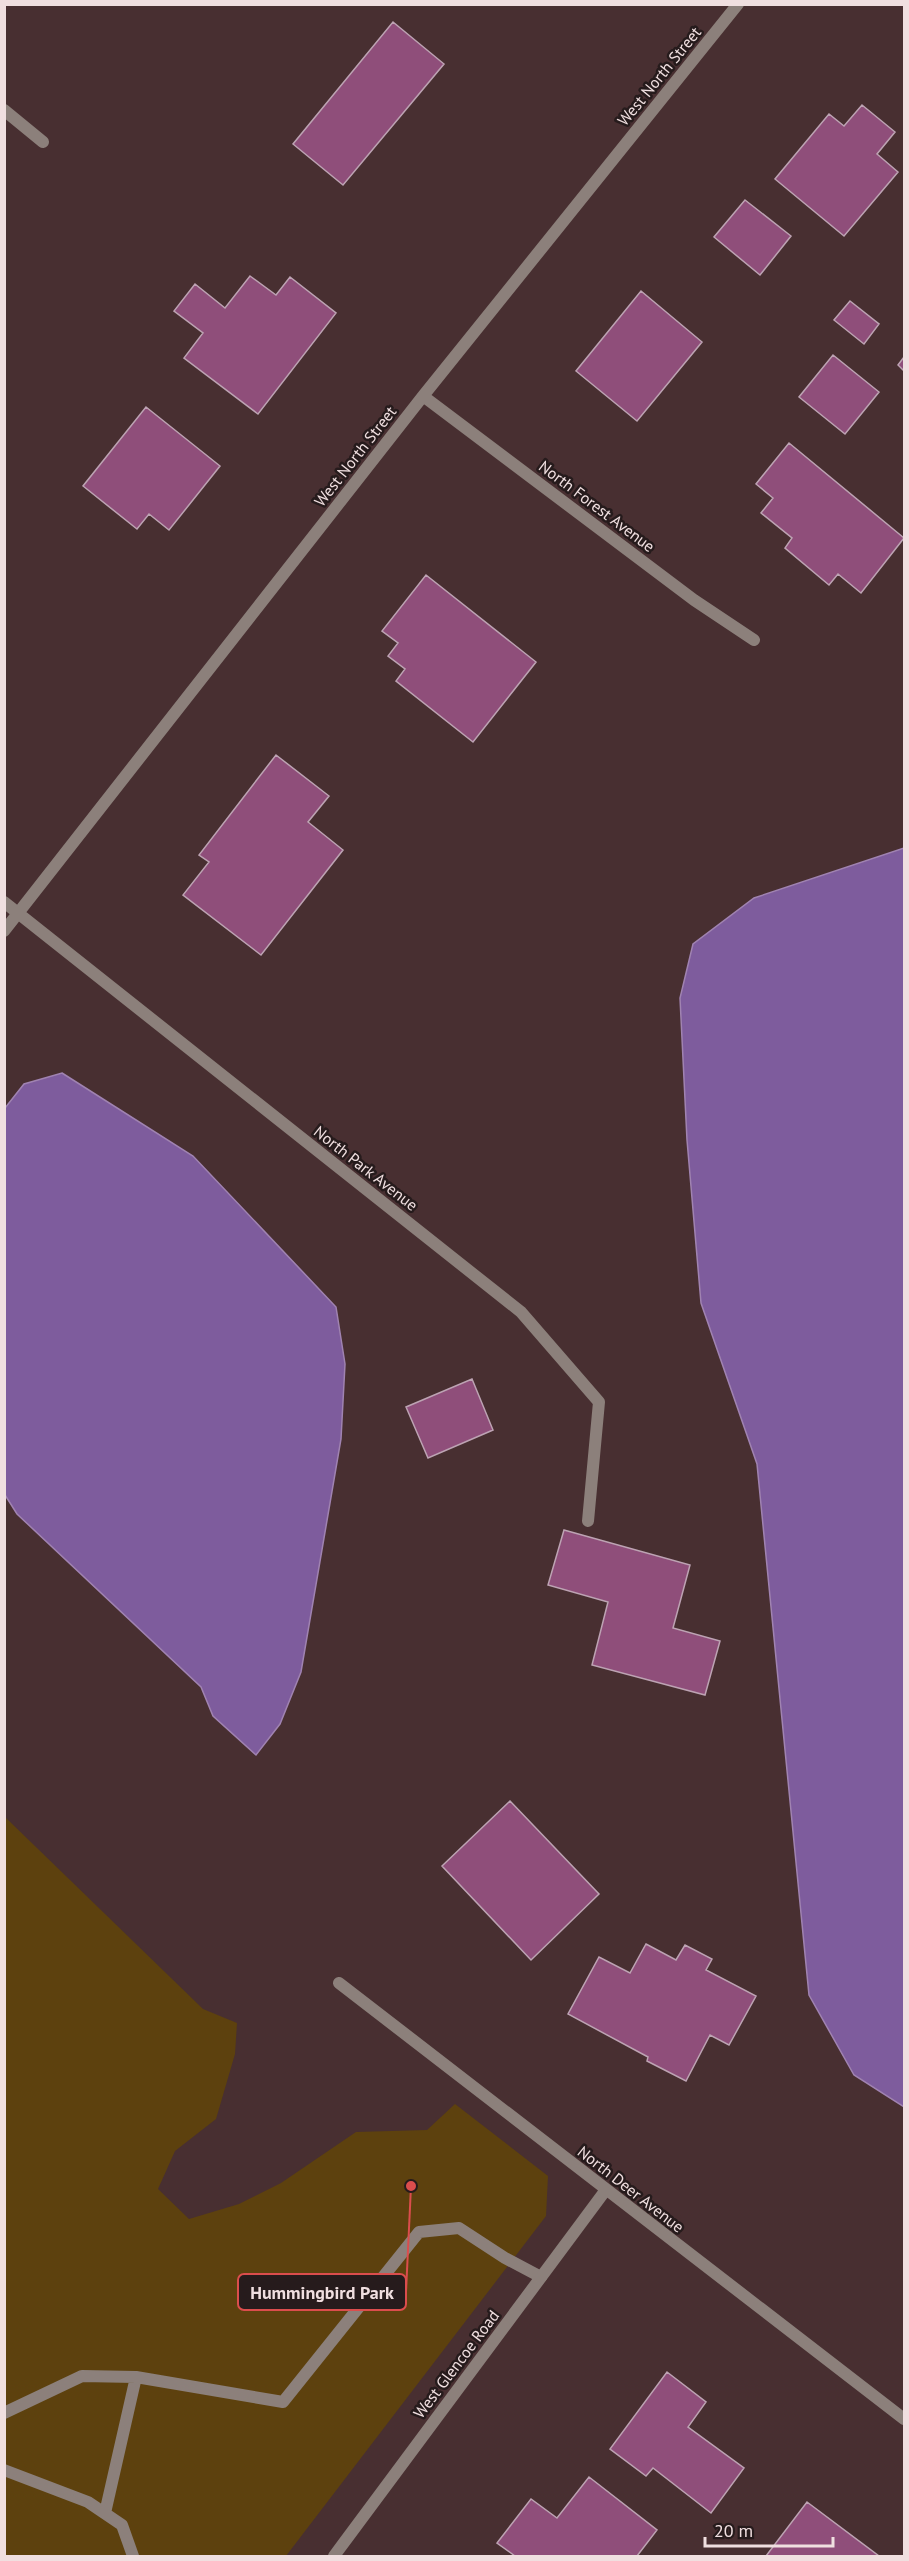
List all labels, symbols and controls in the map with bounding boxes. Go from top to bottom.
street label: West North Street [613,22,705,130]
street label: West North Street [310,401,401,510]
street label: North Forest Avenue [535,456,659,556]
street label: North Park Avenue [310,1121,422,1215]
street label: North Deer Avenue [574,2141,688,2237]
callout: Hummingbird Park [238,2274,406,2310]
text: Hummingbird Park [250,2281,394,2304]
street label: West Glencoe Road [409,2306,503,2422]
scale bar [705,2510,832,2548]
text: 20 m [714,2519,753,2542]

